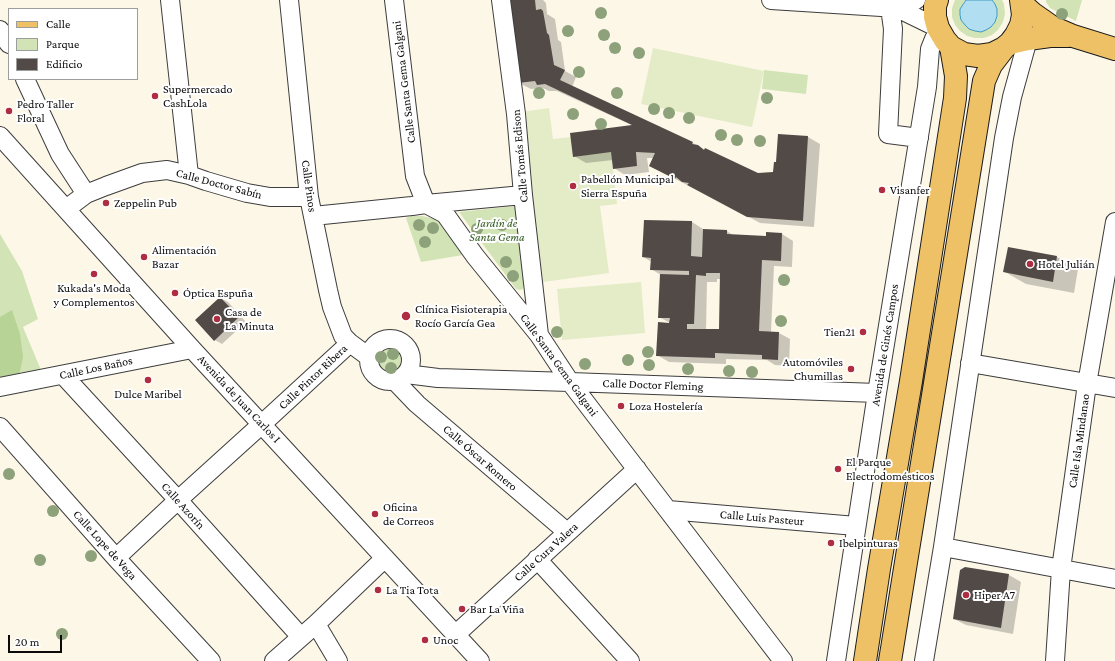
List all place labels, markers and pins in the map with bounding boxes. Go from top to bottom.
place label: Supermercado CashLola [163,82,233,110]
marker: Supermercado CashLola [150,91,160,101]
place label: Pedro Taller Floral [17,97,74,125]
marker: Pedro Taller Floral [4,106,14,116]
place label: Pabellón Municipal Sierra Espuña [581,172,674,200]
marker: Pabellón Municipal Sierra Espuña [568,181,578,191]
place label: Visanfer [890,183,930,197]
marker: Visanfer [877,185,887,195]
place label: Zeppelin Pub [114,196,177,210]
marker: Zeppelin Pub [101,198,111,208]
place label: Alimentación Bazar [152,243,216,271]
marker: Alimentación Bazar [139,252,149,262]
place label: Hotel Julián [1038,257,1095,271]
marker: Hotel Julián [1025,259,1035,269]
marker: Kukada's Moda y Complementos [89,269,99,279]
place label: Kukada's Moda y Complementos [53,281,135,309]
place label: Óptica Espuña [183,286,253,300]
marker: Óptica Espuña [170,288,180,298]
place label: Clínica Fisioterapia Rocío García Gea [415,302,507,330]
place label: Casa de La Minuta [225,305,274,333]
marker: Clínica Fisioterapia Rocío García Gea [400,310,412,322]
marker: Casa de La Minuta [212,314,222,324]
place label: Tien21 [824,325,855,339]
marker: Tien21 [858,327,868,337]
place label: Automóviles Chumillas [783,355,843,383]
marker: Automóviles Chumillas [846,364,856,374]
marker: Dulce Maribel [143,375,153,385]
place label: Dulce Maribel [114,387,182,401]
place label: Loza Hostelería [629,399,703,413]
marker: Loza Hostelería [616,401,626,411]
place label: El Parque Electrodomésticos [846,455,934,483]
marker: El Parque Electrodomésticos [833,464,843,474]
place label: Oficina de Correos [383,500,434,528]
marker: Oficina de Correos [370,509,380,519]
place label: Ibelpinturas [839,536,898,550]
marker: Ibelpinturas [826,538,836,548]
place label: La Tia Tota [386,583,439,597]
marker: La Tia Tota [373,585,383,595]
place label: Hiper A7 [974,588,1015,602]
marker: Hiper A7 [961,590,971,600]
place label: Bar La Viña [470,602,524,616]
marker: Bar La Viña [457,604,467,614]
place label: Unoc [433,633,458,647]
marker: Unoc [420,635,430,645]

